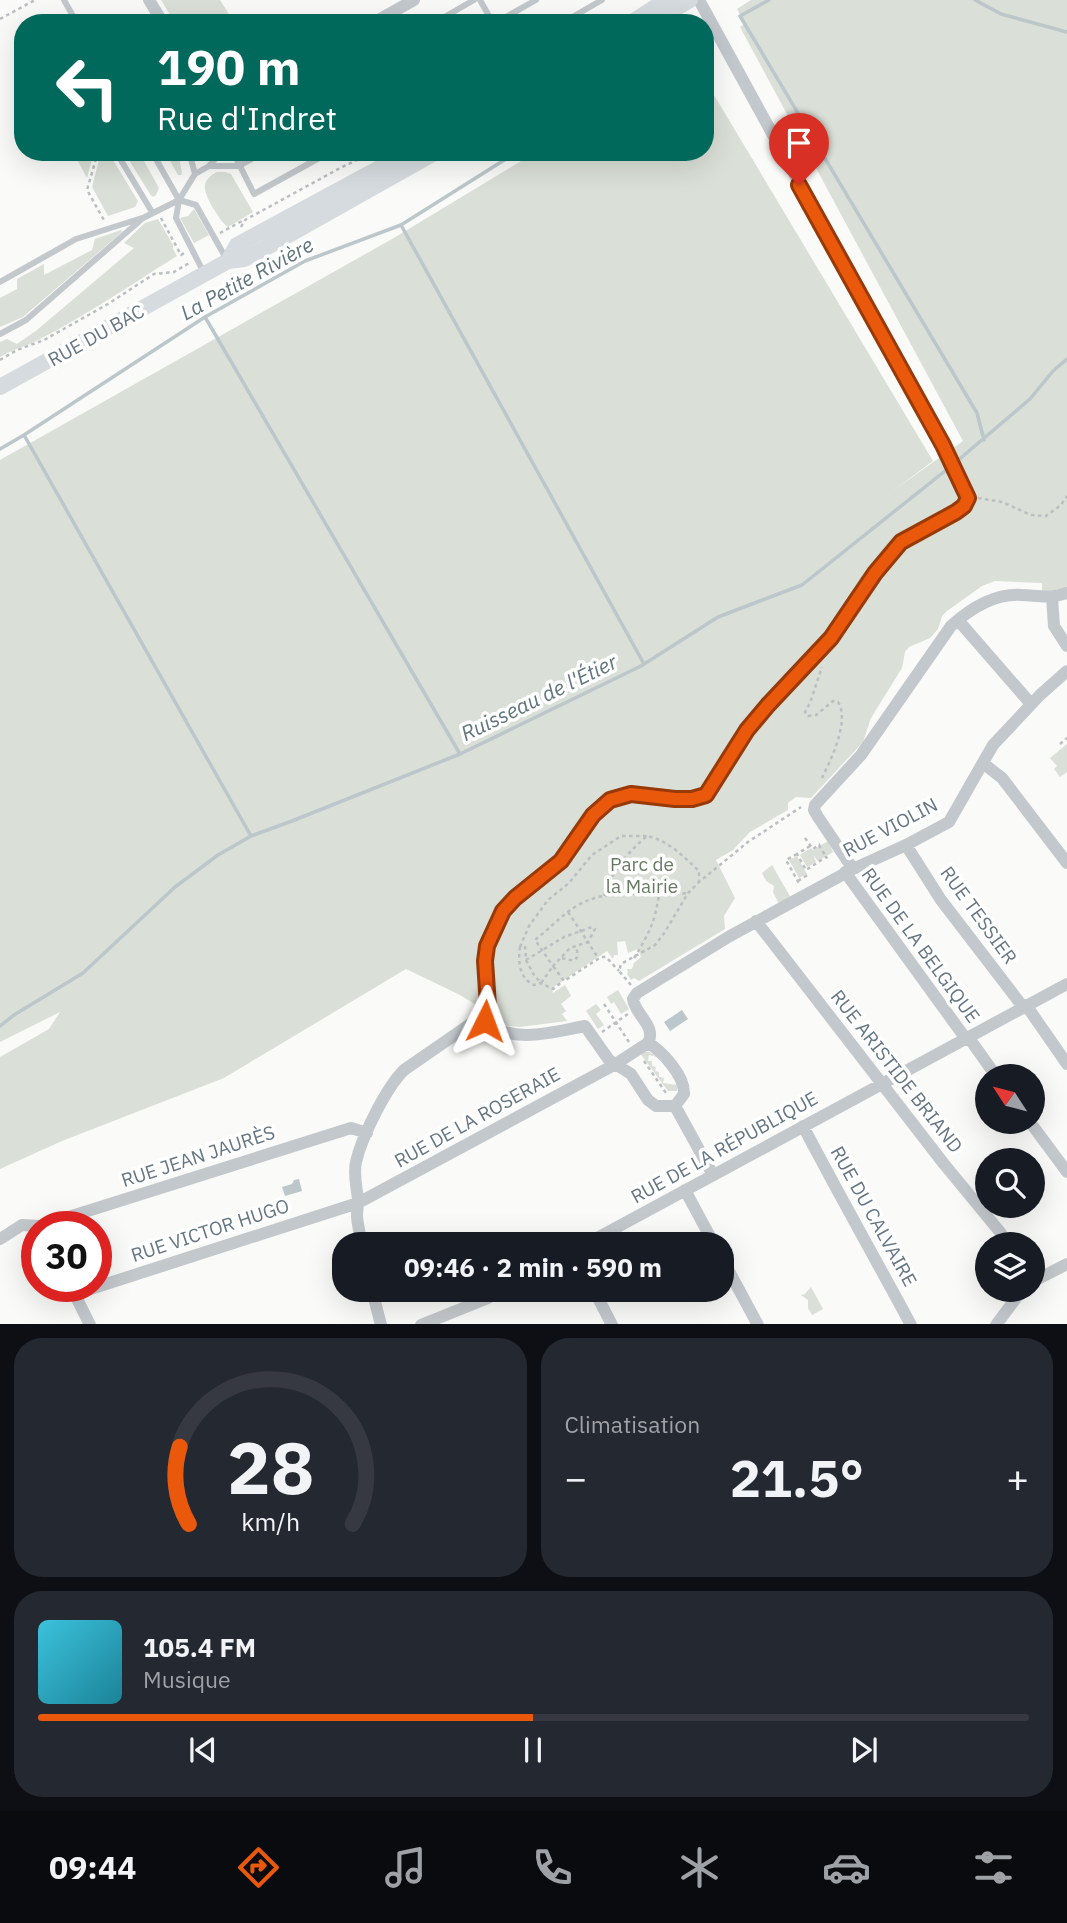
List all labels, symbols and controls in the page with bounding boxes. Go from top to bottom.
text: 190 m [157,35,301,98]
icon: left [42,42,133,133]
text: Rue d'Indret [157,97,337,139]
pin [769,113,829,185]
icon: arrive [780,124,818,162]
water label: La Petite Rivière [175,230,318,326]
street label: RUE DU BAC [44,299,149,371]
water label: Ruisseau de l'Étier [456,647,622,747]
street label: RUE VIOLIN [839,792,941,862]
park label: Parc de la Mairie [606,852,678,898]
street label: RUE TESSIER [935,861,1023,969]
street label: RUE DE LA BELGIQUE [857,863,985,1027]
position arrow [448,984,522,1058]
street label: RUE ARISTIDE BRIAND [826,985,968,1157]
street label: RUE DE LA ROSERAIE [390,1061,564,1173]
north arrow [975,1064,1045,1134]
map controls [975,1064,1045,1302]
street label: RUE DE LA RÉPUBLIQUE [626,1086,822,1208]
street label: RUE JEAN JAURÈS [118,1120,278,1192]
street label: RUE DU CALVAIRE [826,1142,922,1290]
button: search [975,1148,1045,1218]
street label: RUE VICTOR HUGO [128,1193,292,1267]
speed limit sign: 30 [21,1211,112,1302]
button: layers [975,1232,1045,1302]
text: 09:46 · 2 min · 590 m [404,1250,662,1284]
text: Climatisation [565,1409,700,1439]
text: 28 [227,1419,314,1514]
text: 21.5° [730,1444,864,1511]
text: − [565,1453,587,1502]
text: + [1006,1453,1029,1502]
text: km/h [241,1504,300,1537]
text: 105.4 FM [143,1630,256,1664]
text: Musique [143,1664,231,1694]
icon: previous [184,1731,222,1769]
icon: pause [514,1731,552,1769]
icon: next [845,1731,883,1769]
icon: directions [234,1843,283,1892]
icon: music [381,1843,430,1892]
icon: phone [528,1843,577,1892]
icon: climate [675,1843,724,1892]
icon: car [822,1843,871,1892]
icon: filters [969,1843,1018,1892]
text: 09:44 [49,1846,136,1888]

